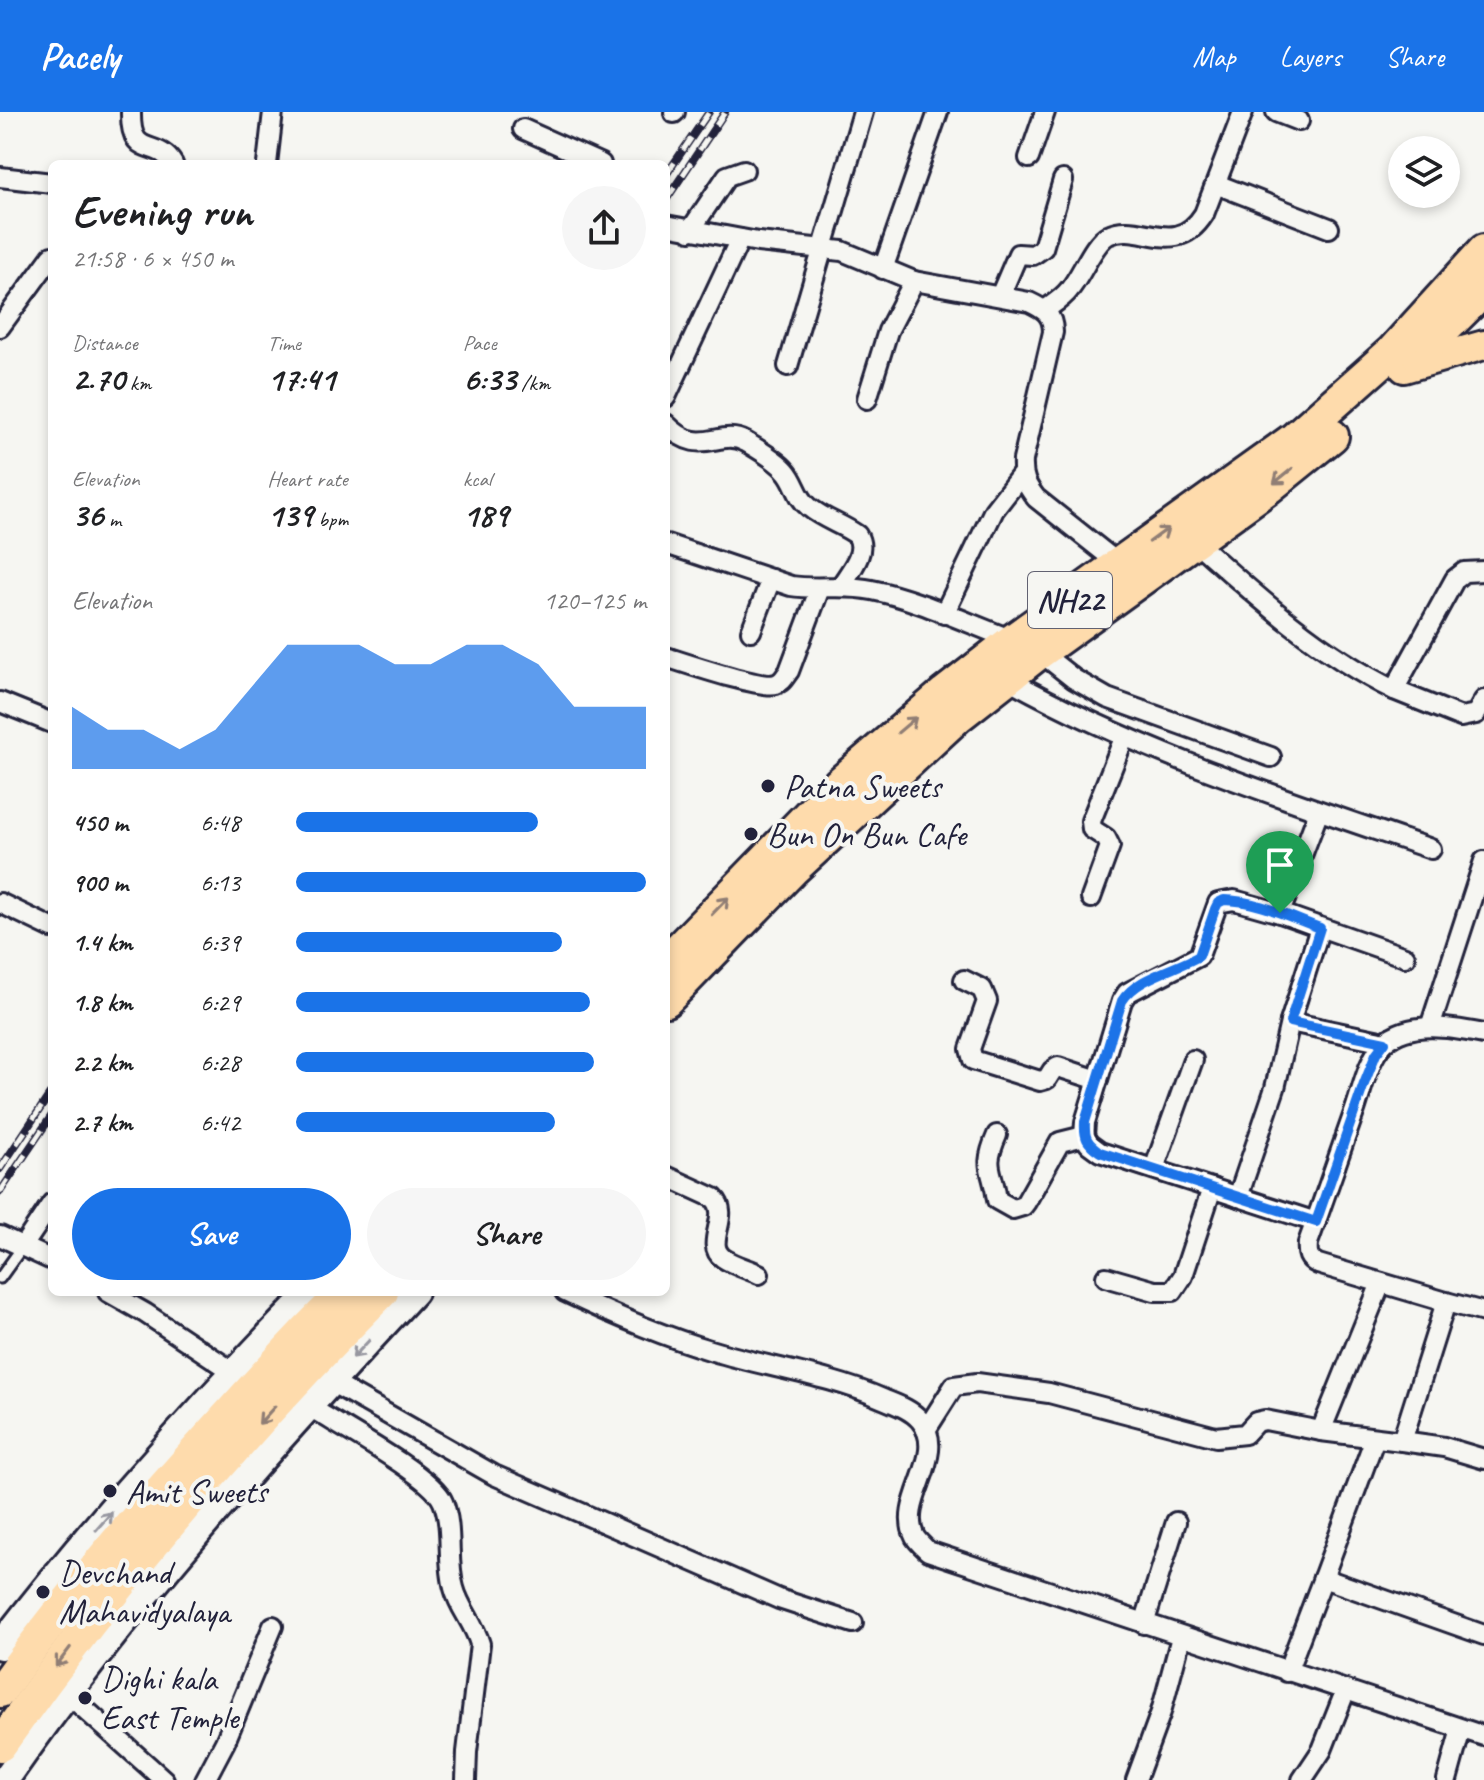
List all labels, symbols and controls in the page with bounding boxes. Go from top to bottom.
text: Pacely [40,33,119,80]
text: Map [1193,39,1236,74]
text: Layers [1280,39,1341,74]
text: Share [1385,39,1444,74]
map controls [1388,136,1460,208]
button: layers [1388,136,1460,208]
text: Evening run [72,184,252,239]
button: share [562,186,646,270]
text: 21:58 · 6 × 450 m [72,242,233,275]
text: Distance [72,329,138,357]
text: Time [267,329,301,357]
text: Pace [463,329,497,357]
text: 2.70 [72,357,125,400]
text: 17:41 [267,357,335,400]
text: 6:33 [463,357,516,400]
text: km [125,369,151,397]
text: /km [516,369,550,397]
text: Elevation [72,465,140,493]
text: Heart rate [267,465,348,493]
text: kcal [463,465,492,493]
one-way arrow [1273,467,1294,485]
text: 36 [72,493,103,536]
text: 139 [267,493,313,536]
text: 189 [463,493,508,536]
text: m [103,505,121,533]
text: bpm [313,505,348,533]
one-way arrow [1148,527,1170,543]
road number: NH22 [1028,572,1112,628]
text: Elevation [72,584,152,617]
text: 120–125 m [543,584,646,617]
one-way arrow [897,716,917,734]
place label: Patna Sweets [784,765,943,808]
marker: Patna Sweets [759,777,777,795]
text: 450 m [72,806,128,839]
text: 6:48 [200,806,240,839]
place label: Bun On Bun Cafe [767,813,968,856]
marker: Bun On Bun Cafe [742,825,760,843]
pin [1246,831,1314,913]
icon: arrive [1258,843,1302,887]
text: 900 m [72,866,128,899]
text: 6:13 [200,866,240,899]
one-way arrow [710,897,729,916]
text: 1.4 km [72,926,132,959]
text: 6:39 [200,926,240,959]
text: 1.8 km [72,986,132,1019]
text: 6:29 [200,986,240,1019]
text: 2.2 km [72,1046,132,1079]
text: 6:28 [200,1046,240,1079]
text: 2.7 km [72,1106,132,1139]
text: 6:42 [200,1106,240,1139]
button: Save [72,1188,351,1280]
button: Share [367,1188,646,1280]
one-way arrow [352,1339,371,1359]
one-way arrow [258,1405,276,1425]
place label: Amit Sweets [126,1470,269,1513]
marker: Amit Sweets [101,1482,119,1500]
one-way arrow [94,1511,112,1532]
place label: Devchand Mahavidyalaya [59,1551,233,1633]
marker: Devchand Mahavidyalaya [34,1583,52,1601]
one-way arrow [55,1645,72,1667]
place label: Dighi kala East Temple [101,1657,240,1739]
marker: Dighi kala East Temple [76,1689,94,1707]

